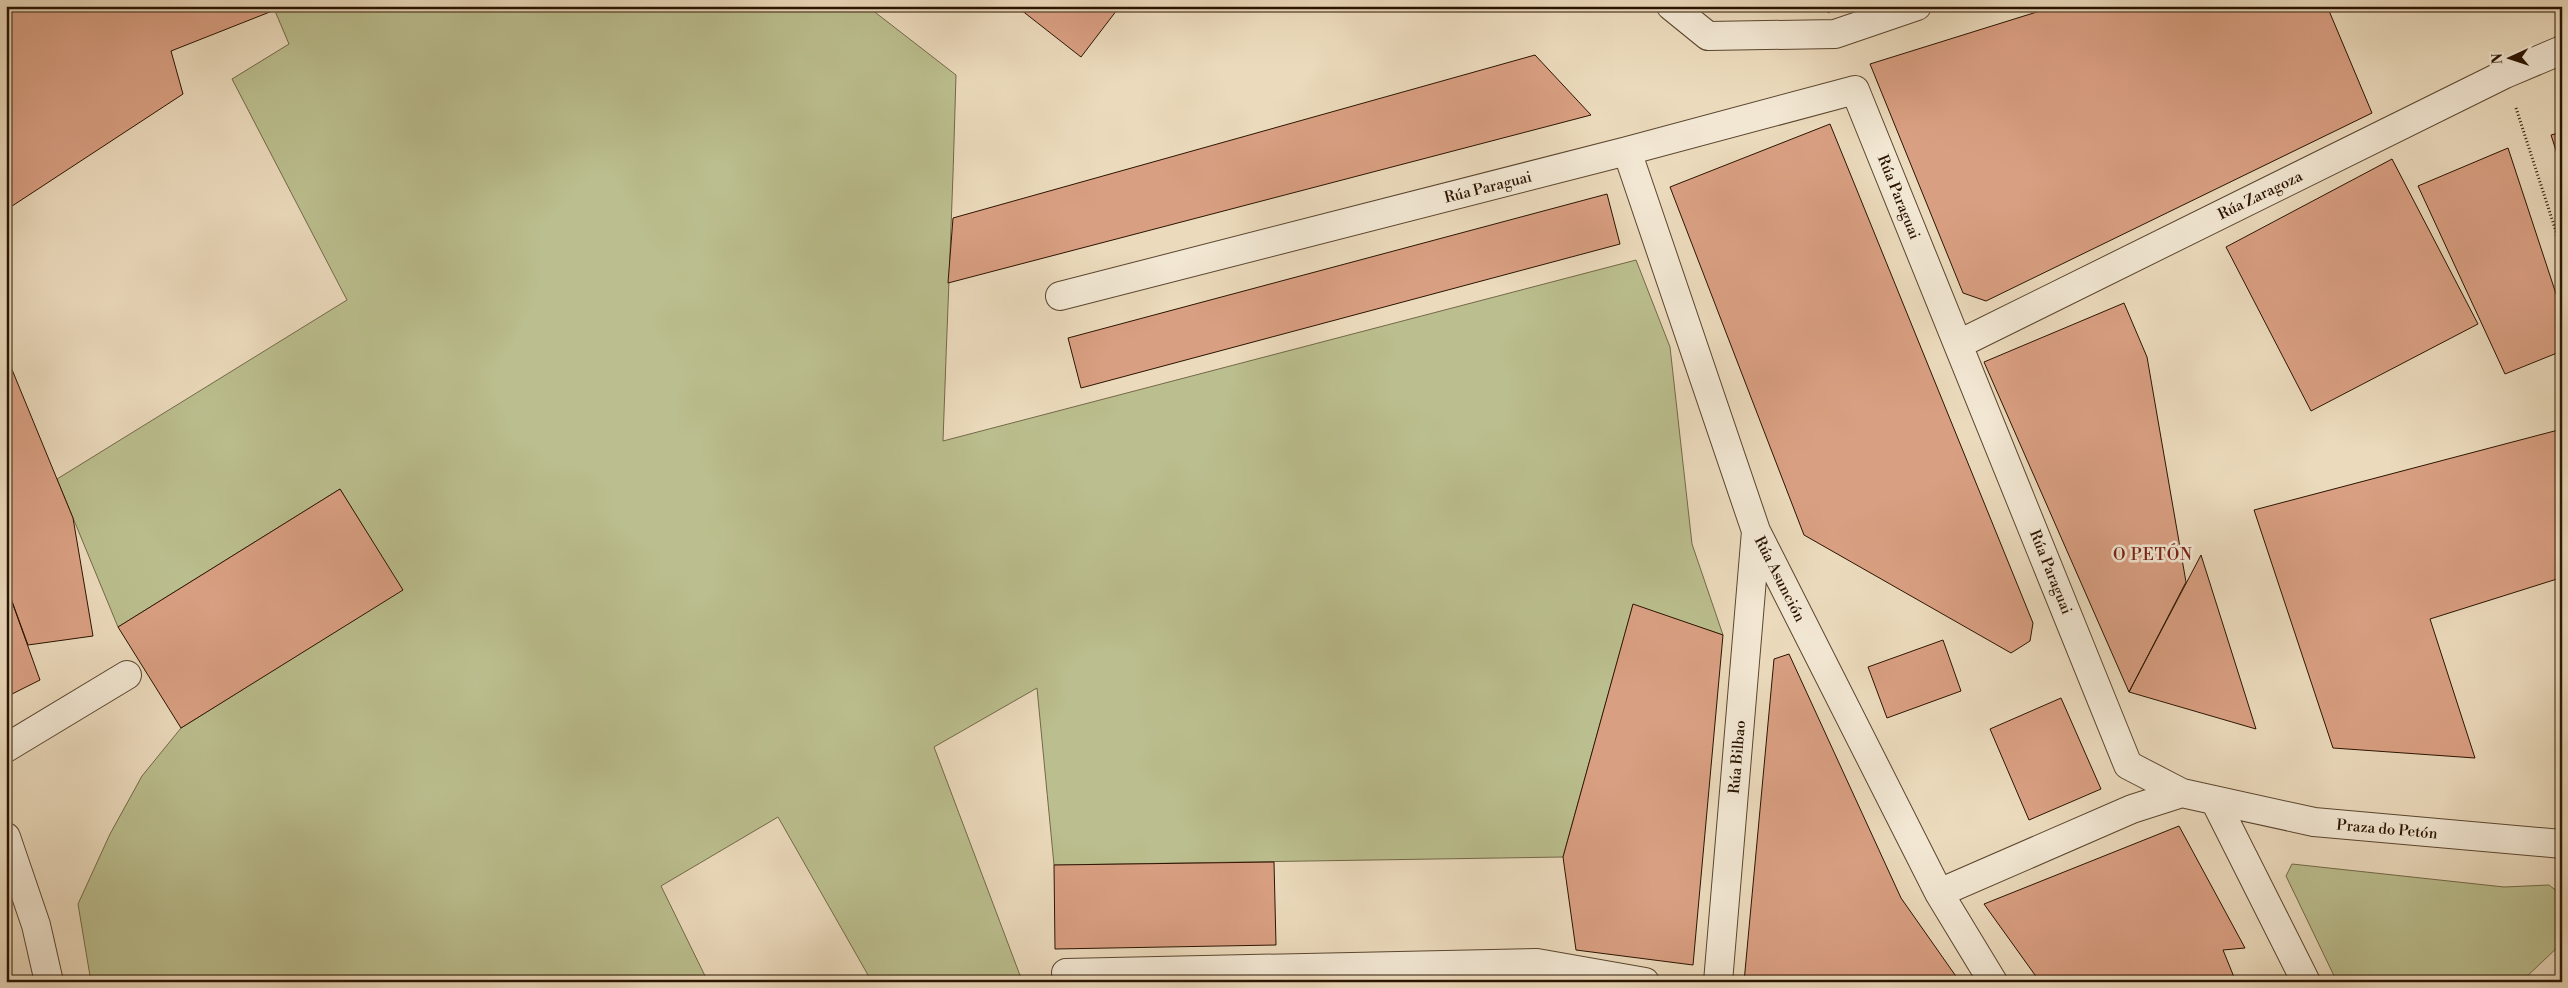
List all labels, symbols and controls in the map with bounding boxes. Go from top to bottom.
north arrow [2486,32,2536,82]
text: N [2489,53,2507,65]
street label: Rúa Paraguai [1873,152,1924,242]
street label: Rúa Paraguai [1442,167,1534,208]
street label: Rúa Zaragoza [2215,167,2306,224]
street label: Rúa Paraguai [2025,527,2076,617]
street label: Rúa Asunción [1750,533,1809,625]
district label: O PETÓN [2113,543,2193,565]
street label: Rúa Bilbao [1725,719,1750,795]
street label: Praza do Petón [2336,816,2438,843]

